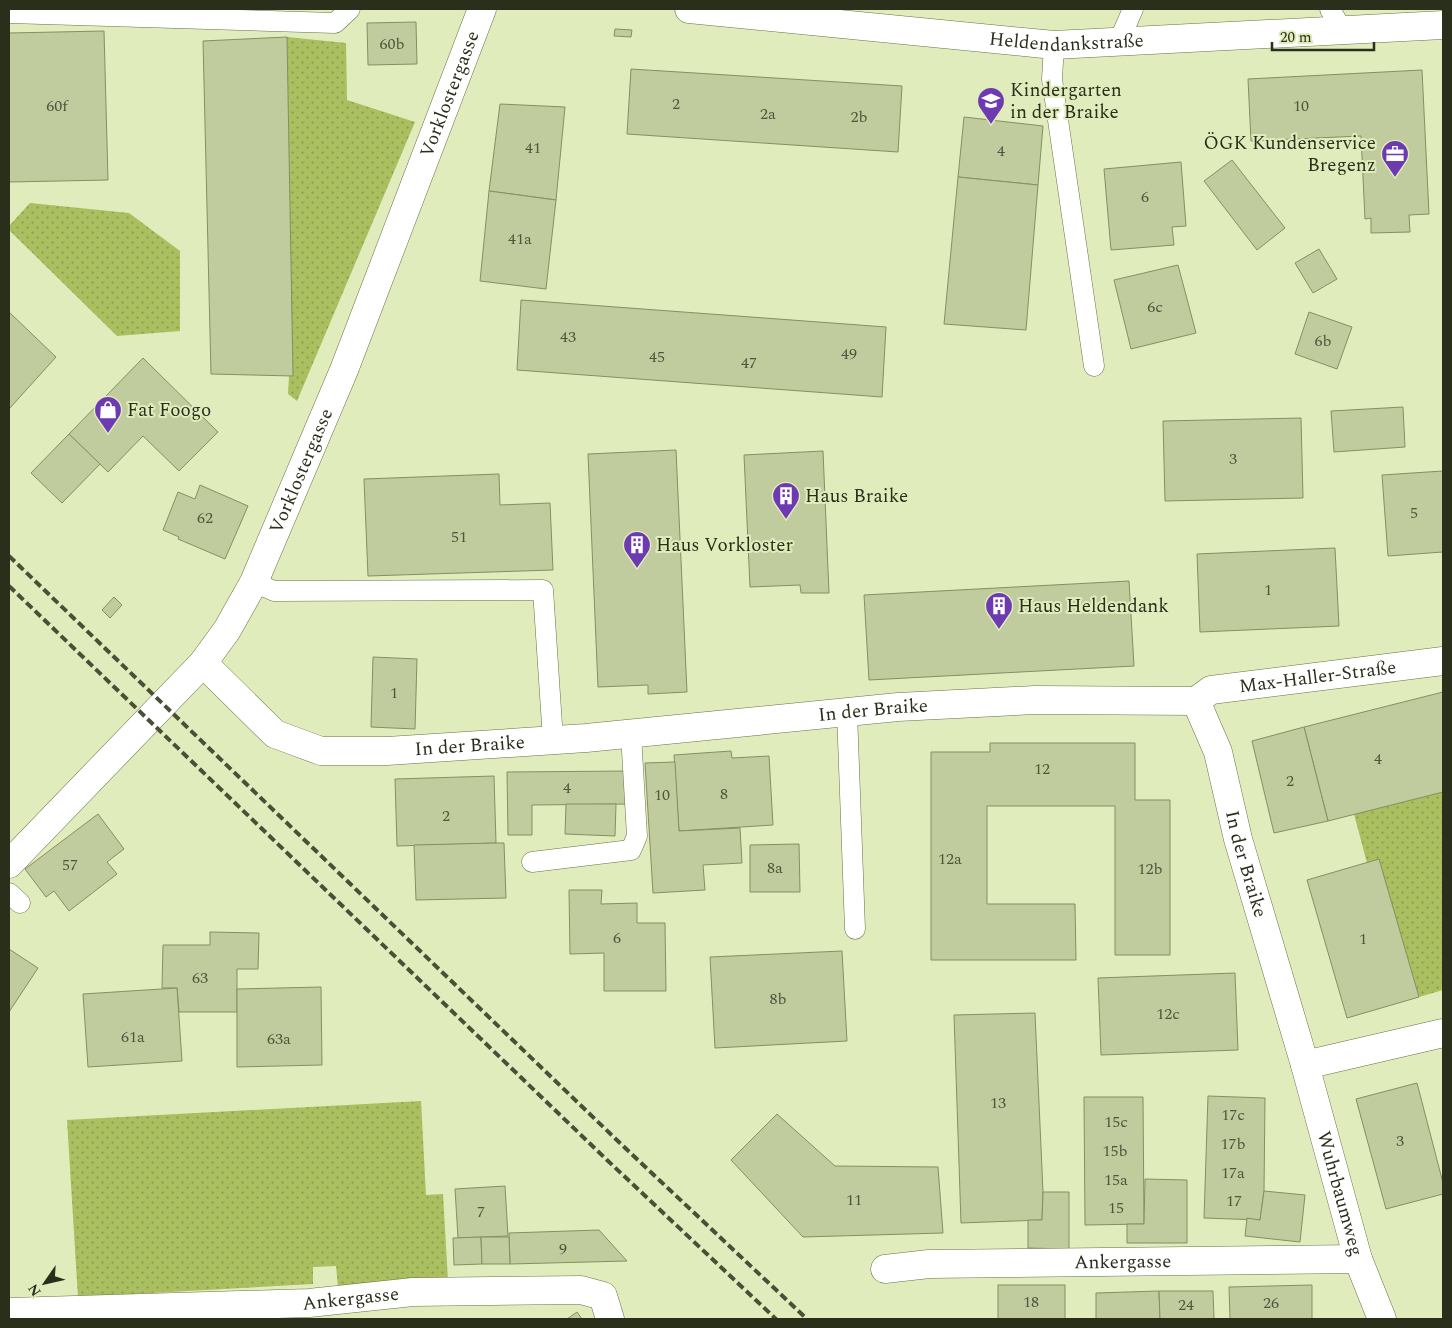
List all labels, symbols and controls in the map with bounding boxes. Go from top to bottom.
scale bar [1272,20,1374,52]
street label: Heldendankstraße [988,24,1144,60]
street label: Vorklostergasse [412,26,487,162]
text: 20 m [1280,26,1312,49]
house number: 60b [380,32,405,56]
place label: Kindergarten in der Braike [1010,76,1122,127]
school or university icon: Kindergarten in der Braike [976,86,1006,125]
house number: 2 [672,92,680,116]
house number: 60f [46,94,69,118]
house number: 10 [1293,94,1309,118]
house number: 2a [760,102,776,126]
house number: 2b [851,105,868,129]
place label: ÖGK Kundenservice Bregenz [1203,129,1376,180]
house number: 41 [525,136,541,160]
house number: 4 [997,139,1005,163]
office icon: ÖGK Kundenservice Bregenz [1380,139,1410,178]
house number: 6 [1141,185,1149,209]
house number: 41a [508,227,532,251]
house number: 6c [1147,295,1163,319]
house number: 43 [560,325,576,349]
house number: 6b [1315,329,1332,353]
house number: 49 [841,342,857,366]
house number: 45 [649,345,665,369]
house number: 47 [741,351,757,375]
shop icon: Fat Foogo [93,395,123,434]
place label: Fat Foogo [127,396,211,425]
street label: Vorklostergasse [262,404,341,538]
house number: 3 [1229,447,1237,471]
building icon: Haus Braike [771,481,801,520]
place label: Haus Braike [805,482,908,511]
house number: 5 [1410,501,1418,525]
house number: 62 [197,506,213,530]
house number: 51 [451,525,467,549]
building icon: Haus Vorkloster [622,530,652,569]
place label: Haus Vorkloster [656,531,793,560]
house number: 1 [1264,578,1272,602]
building icon: Haus Heldendank [984,591,1014,630]
place label: Haus Heldendank [1018,592,1169,621]
street label: Max-Haller-Straße [1237,652,1398,701]
house number: 1 [390,681,398,705]
street label: In der Braike [817,691,929,729]
street label: In der Braike [414,728,526,764]
house number: 4 [1374,747,1382,771]
house number: 12 [1034,757,1050,781]
house number: 2 [1286,769,1294,793]
house number: 4 [563,776,571,800]
house number: 8 [720,782,728,806]
house number: 10 [654,783,670,807]
house number: 2 [442,804,450,828]
street label: In der Braike [1217,808,1275,921]
house number: 12a [938,847,962,871]
house number: 57 [62,853,78,877]
house number: 8a [767,856,783,880]
house number: 12b [1138,857,1163,881]
house number: 6 [613,926,621,950]
house number: 1 [1359,927,1367,951]
house number: 63 [192,966,208,990]
house number: 8b [770,987,787,1011]
house number: 12c [1156,1002,1180,1026]
house number: 61a [121,1025,145,1049]
house number: 63a [267,1027,291,1051]
house number: 13 [990,1091,1006,1115]
house number: 17c [1221,1103,1245,1127]
house number: 15c [1104,1110,1128,1134]
street label: Wuhrbaumweg [1309,1128,1371,1260]
house number: 3 [1396,1129,1404,1153]
house number: 17b [1221,1132,1246,1156]
house number: 15b [1103,1139,1128,1163]
house number: 17a [1221,1161,1245,1185]
house number: 15a [1104,1168,1128,1192]
house number: 11 [846,1188,862,1212]
house number: 17 [1226,1189,1242,1213]
house number: 15 [1108,1196,1124,1220]
house number: 7 [477,1200,485,1224]
house number: 9 [559,1237,567,1261]
street label: Ankergasse [1074,1247,1171,1277]
north arrow [20,1258,70,1308]
text: N [23,1279,47,1301]
street label: Ankergasse [301,1279,401,1318]
house number: 18 [1023,1290,1039,1314]
house number: 26 [1263,1291,1279,1315]
house number: 24 [1178,1293,1194,1317]

